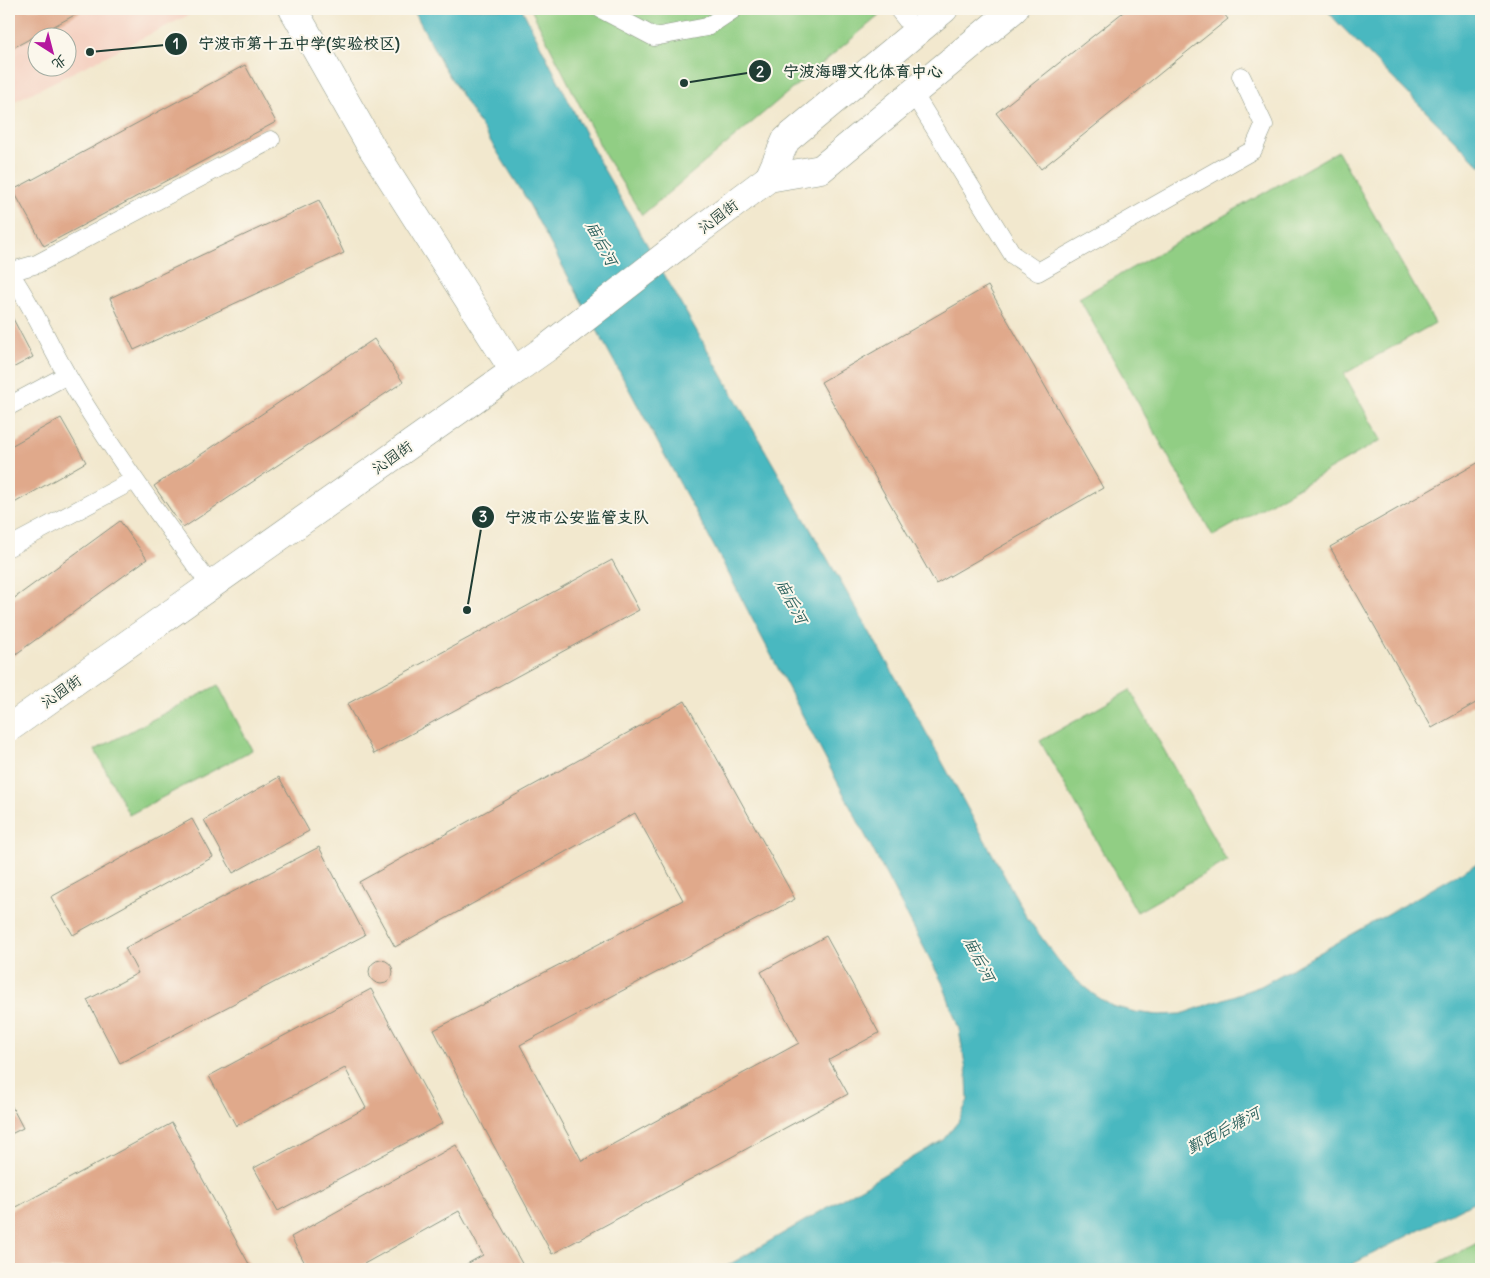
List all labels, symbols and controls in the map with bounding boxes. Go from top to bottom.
north arrow [28,28,78,78]
callout: 宁波市第十五中学(实验校区) [164,28,410,59]
text: 宁波市第十五中学(实验校区) [198,33,400,54]
text: 1 [173,34,179,53]
text: 北 [49,51,71,74]
callout: 宁波海曙文化体育中心 [748,56,953,87]
text: 宁波海曙文化体育中心 [783,61,943,81]
text: 2 [756,62,764,81]
street label: 沁园街 [694,195,742,237]
water label: 庙后河 [582,217,624,272]
street label: 沁园街 [368,436,416,478]
callout: 宁波市公安监管支队 [470,502,659,533]
text: 3 [479,507,487,526]
text: 宁波市公安监管支队 [505,507,649,527]
water label: 庙后河 [772,575,814,630]
street label: 沁园街 [37,670,85,712]
water label: 庙后河 [960,933,1001,988]
water label: 鄞西后塘河 [1183,1101,1266,1158]

